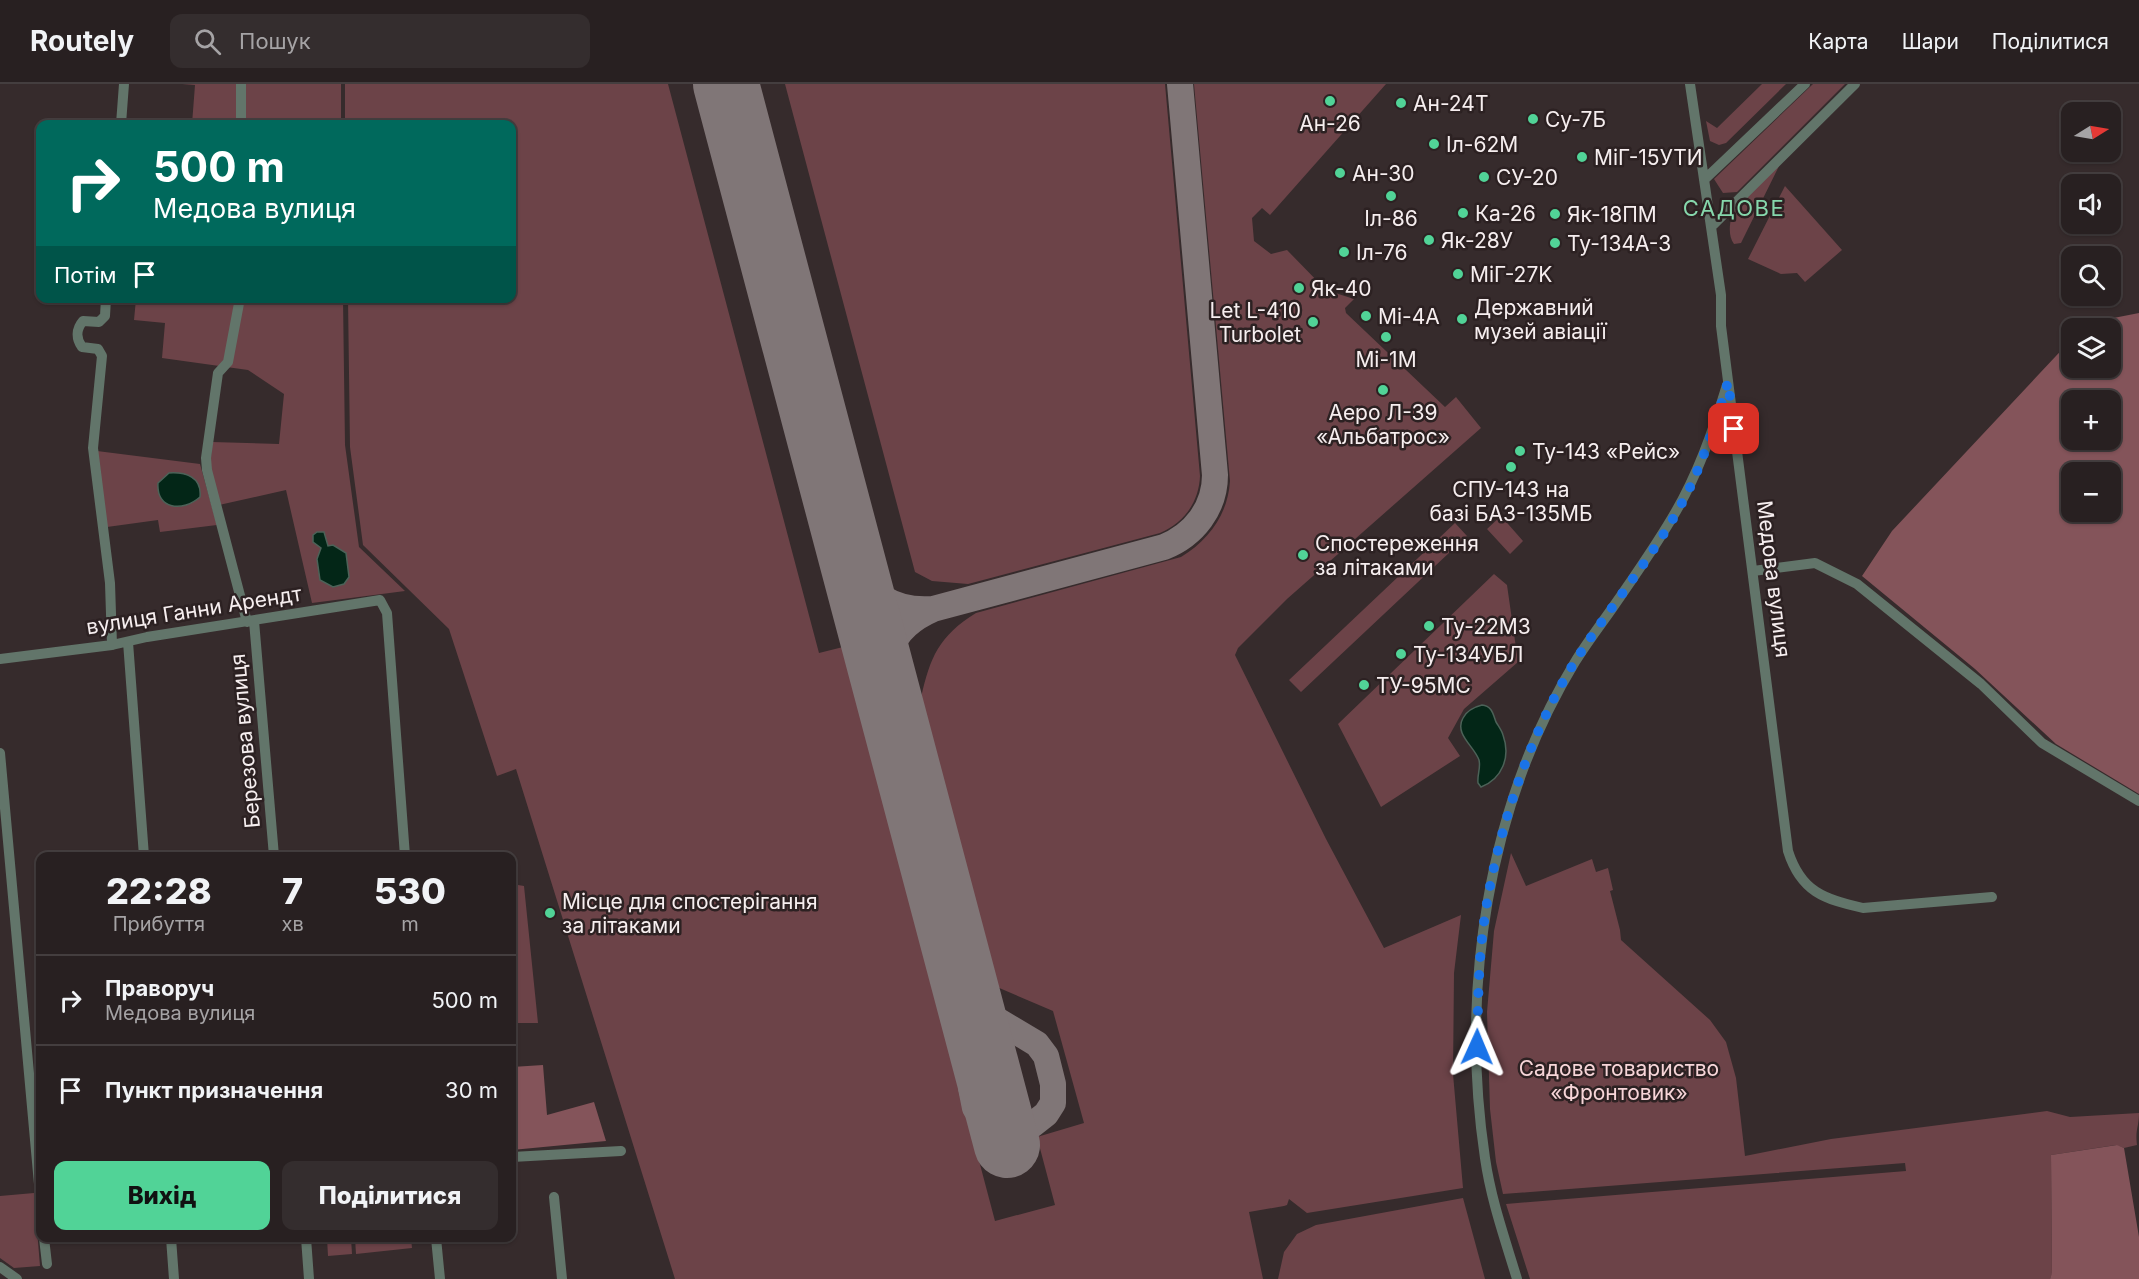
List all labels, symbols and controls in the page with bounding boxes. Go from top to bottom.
search box [170,14,590,68]
text: Routely [30,24,134,58]
icon: search [191,25,224,58]
text: Пошук [239,28,311,54]
text: Карта [1808,29,1869,54]
text: Шари [1902,29,1959,54]
text: Поділитися [1992,29,2109,54]
place label: Ан-24Т [1413,91,1488,116]
marker: Ан-26 [1323,94,1337,108]
marker: Ан-24Т [1394,96,1408,110]
north arrow [2061,102,2121,162]
map controls [2061,102,2121,522]
place label: Су-7Б [1545,107,1606,132]
place label: Ан-26 [1299,111,1361,136]
marker: Су-7Б [1526,112,1540,126]
place label: Іл-62М [1446,132,1518,157]
marker: Іл-62М [1427,137,1441,151]
text: 500 m [153,141,285,192]
icon: right [54,144,132,222]
place label: МіГ-15УТИ [1594,145,1703,170]
marker: МіГ-15УТИ [1575,150,1589,164]
place label: Ан-30 [1352,161,1415,186]
place label: СУ-20 [1496,165,1558,190]
marker: Ан-30 [1333,166,1347,180]
marker: СУ-20 [1477,170,1491,184]
button: sound [2061,174,2121,234]
marker: Іл-86 [1384,189,1398,203]
text: Медова вулиця [153,192,356,225]
district label: САДОВЕ [1683,195,1785,221]
place label: Ка-26 [1475,201,1536,226]
place label: Як-18ПМ [1567,202,1657,227]
place label: Іл-86 [1364,206,1418,231]
marker: Ка-26 [1456,206,1470,220]
marker: Як-18ПМ [1548,207,1562,221]
place label: Як-28У [1441,228,1513,253]
place label: Ту-134А-3 [1567,231,1671,256]
marker: Як-28У [1422,233,1436,247]
marker: Ту-134А-3 [1548,236,1562,250]
place label: Іл-76 [1356,240,1408,265]
marker: Іл-76 [1337,245,1351,259]
button: search [2061,246,2121,306]
icon: arrive [128,258,161,291]
text: Потім [54,262,116,288]
place label: МіГ-27K [1470,262,1552,287]
marker: МіГ-27K [1451,267,1465,281]
place label: Як-40 [1311,276,1371,301]
marker: Як-40 [1292,281,1306,295]
place label: Державний музей авіації [1474,295,1607,344]
place label: Let L-410 Turbolet [1209,298,1301,347]
place label: Мі-4А [1378,304,1440,329]
marker: Мі-4А [1359,309,1373,323]
marker: Державний музей авіації [1455,312,1469,326]
marker: Let L-410 Turbolet [1306,315,1320,329]
button: layers [2061,318,2121,378]
marker: Мі-1М [1379,330,1393,344]
place label: Мі-1М [1355,347,1417,372]
marker: Аеро Л-39 «Альбатрос» [1376,383,1390,397]
button: + [2061,390,2121,450]
place label: Аеро Л-39 «Альбатрос» [1316,400,1450,449]
pin [1708,403,1759,454]
icon: arrive [1717,412,1750,445]
place label: Ту-143 «Рейс» [1532,439,1680,464]
marker: Ту-143 «Рейс» [1513,444,1527,458]
marker: СПУ-143 на базі БАЗ-135МБ [1504,460,1518,474]
button: − [2061,462,2121,522]
place label: СПУ-143 на базі БАЗ-135МБ [1429,477,1593,526]
street label: Медова вулиця [1752,499,1796,659]
place label: Спостереження за літаками [1315,531,1479,580]
marker: Спостереження за літаками [1296,548,1310,562]
street label: вулиця Ганни Арендт [84,581,304,639]
place label: Ту-22М3 [1441,614,1531,639]
marker: Ту-22М3 [1422,619,1436,633]
place label: Ту-134УБЛ [1413,642,1523,667]
marker: Ту-134УБЛ [1394,647,1408,661]
street label: Березова вулиця [225,653,265,829]
place label: ТУ-95МС [1376,673,1471,698]
marker: ТУ-95МС [1357,678,1371,692]
text: 22:28 [106,869,212,913]
text: 7 [282,869,303,913]
text: 530 [374,869,446,913]
place label: Місце для спостерігання за літаками [562,889,818,938]
marker: Місце для спостерігання за літаками [543,906,557,920]
text: Прибуття [113,912,205,936]
text: хв [282,912,304,936]
text: m [401,912,419,936]
text: Праворуч [105,975,214,1001]
icon: right [54,984,87,1017]
text: 500 m [431,987,498,1013]
text: Медова вулиця [105,1001,255,1025]
position arrow [1445,1015,1509,1079]
park label: Садове товариство «Фронтовик» [1519,1056,1719,1105]
icon: arrive [54,1074,87,1107]
text: Пункт призначення [105,1077,323,1103]
text: 30 m [445,1077,498,1103]
button: Вихід [54,1161,270,1230]
button: Поділитися [282,1161,498,1230]

